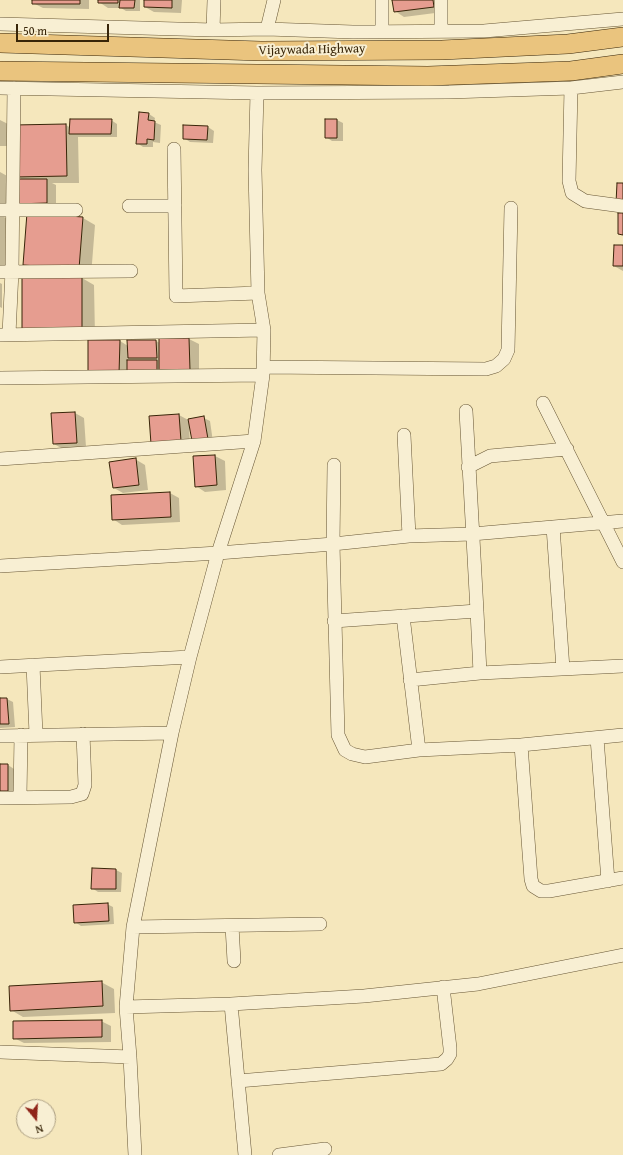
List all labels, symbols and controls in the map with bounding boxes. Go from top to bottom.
scale bar [18,16,111,42]
text: 50 m [23,22,47,39]
street label: Vijaywada Highway [258,41,366,59]
north arrow [16,1099,56,1139]
text: N [33,1121,45,1138]

